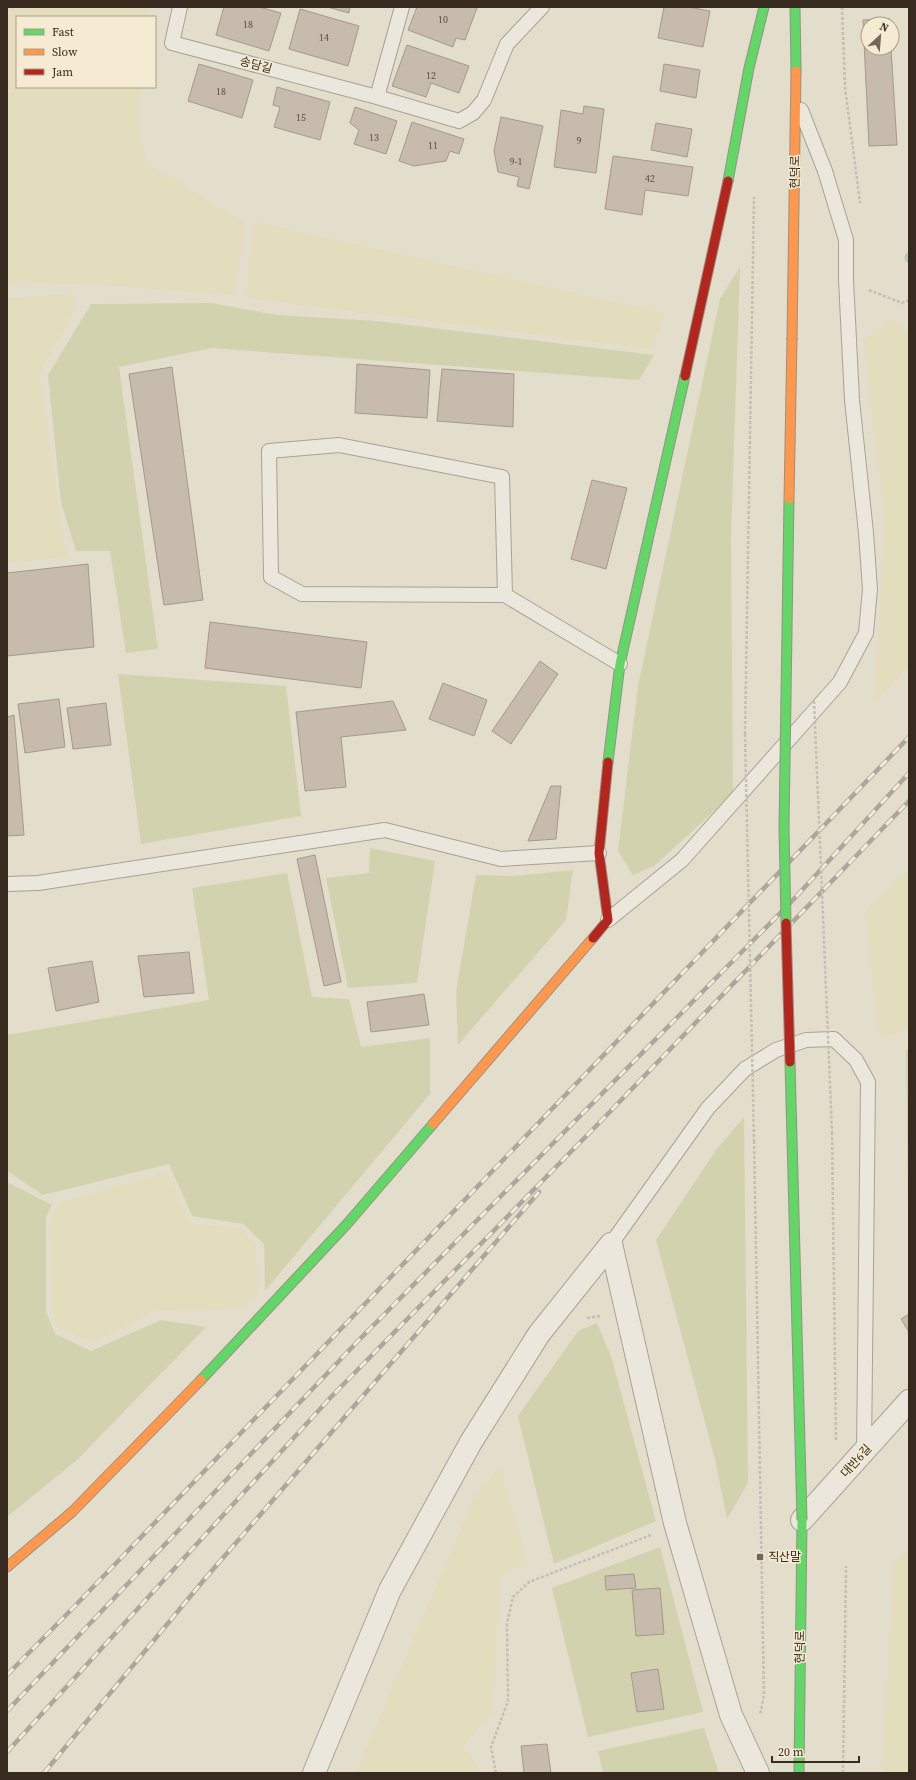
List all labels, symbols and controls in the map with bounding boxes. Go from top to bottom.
house number: 10 [438,13,448,26]
legend [16,16,156,88]
north arrow [860,16,900,56]
house number: 18 [243,18,253,31]
text: N [877,19,891,36]
text: Fast [52,24,74,40]
house number: 14 [319,31,329,44]
text: Slow [52,44,78,60]
street label: 송담길 [238,53,274,77]
text: Jam [51,64,73,80]
house number: 12 [426,69,436,82]
house number: 18 [216,85,226,98]
house number: 15 [296,111,306,124]
house number: 13 [369,131,379,144]
house number: 9 [577,134,582,147]
house number: 11 [428,139,438,152]
house number: 9-1 [509,155,523,168]
street label: 현덕로 [787,155,803,189]
house number: 42 [645,172,655,185]
street label: 대반6길 [837,1441,875,1481]
place label: 직산말 [768,1549,801,1565]
marker: 직산말 [755,1552,765,1562]
street label: 현덕로 [792,1630,808,1664]
scale bar [772,1738,859,1764]
text: 20 m [778,1744,804,1760]

